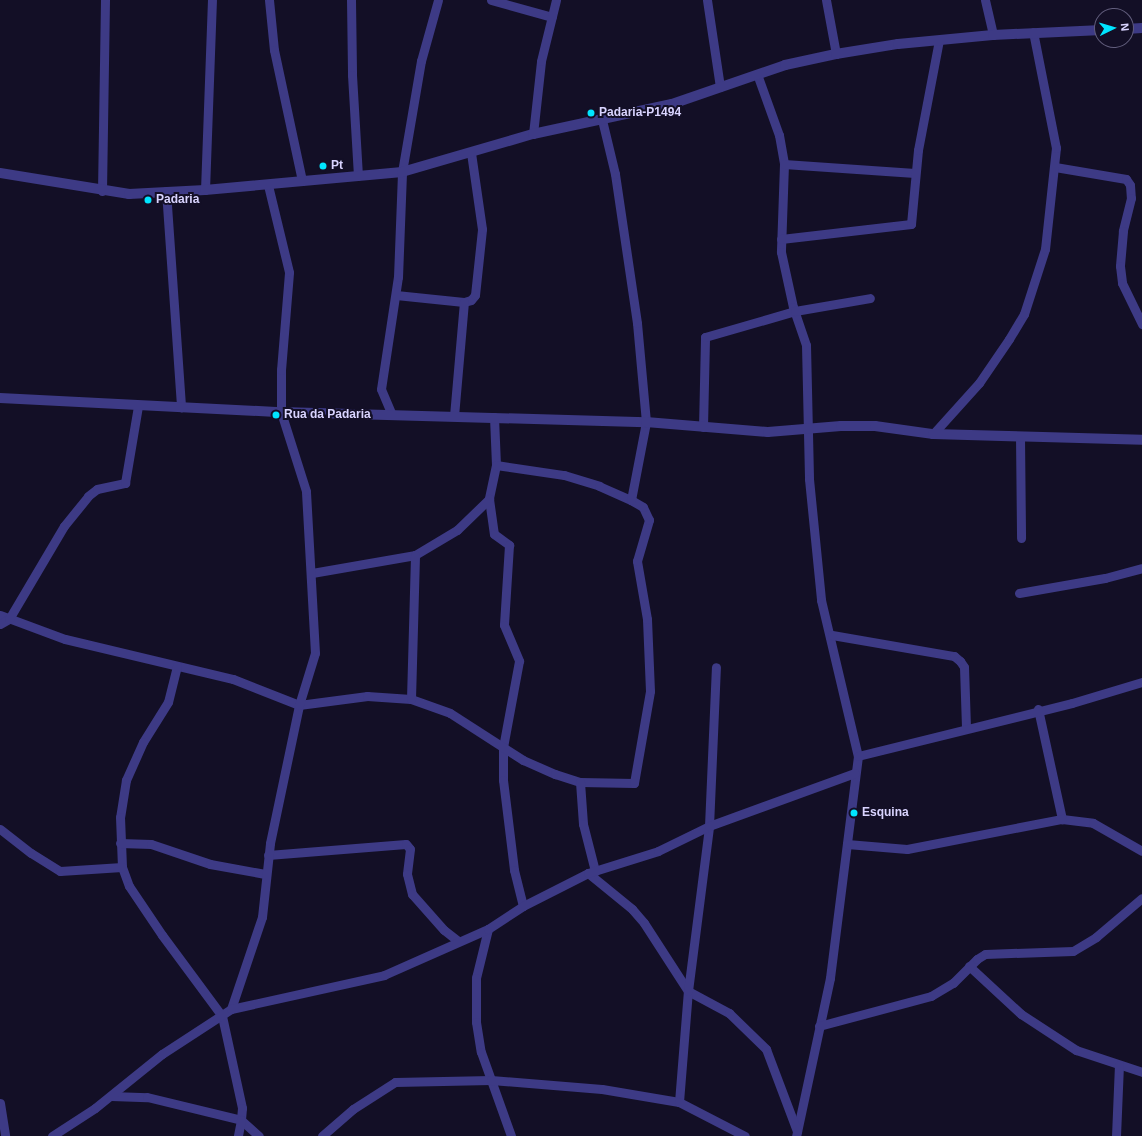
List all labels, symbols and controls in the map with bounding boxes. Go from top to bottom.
north arrow [1094,8,1134,48]
text: N [1119,23,1131,32]
place label: Padaria-P1494 [599,106,681,120]
marker: Padaria-P1494 [586,108,596,118]
place label: Pt [331,159,343,173]
marker: Pt [318,161,328,171]
place label: Padaria [156,193,199,207]
marker: Padaria [143,195,153,205]
place label: Rua da Padaria [284,408,371,422]
marker: Rua da Padaria [271,410,281,420]
place label: Esquina [862,806,909,820]
marker: Esquina [849,808,859,818]

